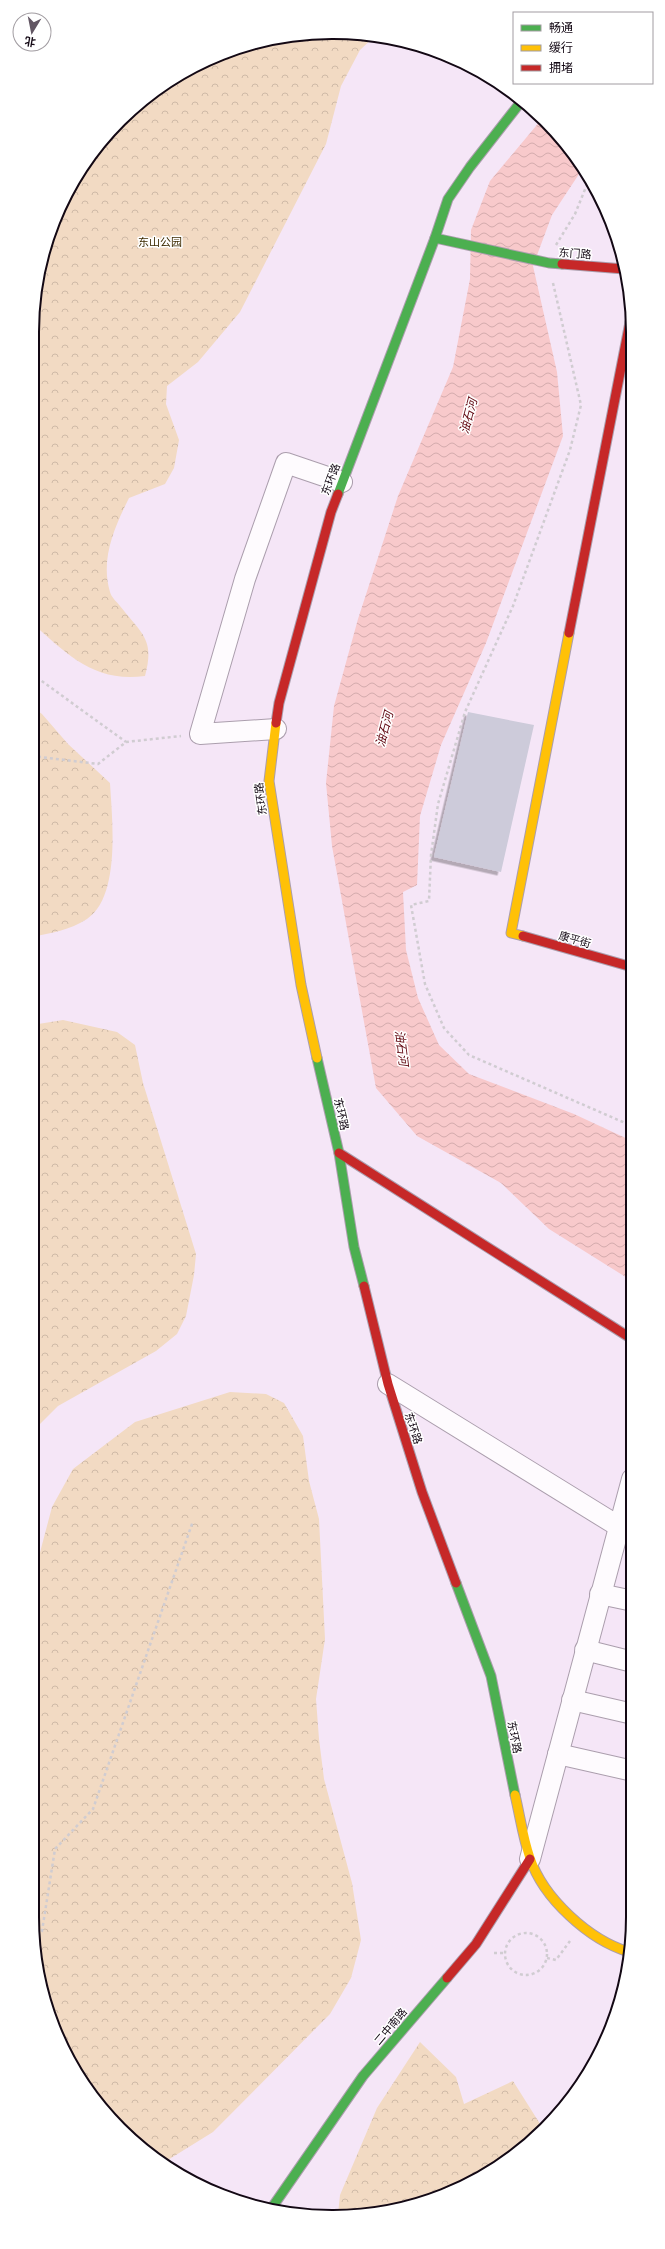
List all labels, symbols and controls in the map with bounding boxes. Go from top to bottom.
north arrow [12,12,52,52]
legend [513,12,653,84]
text: 畅通 [549,19,573,36]
text: 北 [23,34,37,51]
text: 缓行 [549,39,573,56]
text: 拥堵 [549,59,573,76]
park label: 东山公园 [138,234,182,249]
street label: 东门路 [558,244,592,262]
water label: 油石河 [455,394,481,436]
street label: 东环路 [317,461,343,497]
water label: 油石河 [371,707,397,749]
street label: 东环路 [251,782,269,816]
street label: 康平街 [557,927,593,951]
water label: 油石河 [391,1029,413,1069]
street label: 东环路 [331,1096,353,1132]
street label: 东环路 [402,1410,426,1446]
street label: 东环路 [504,1719,526,1755]
street label: 二中南路 [370,2004,410,2048]

